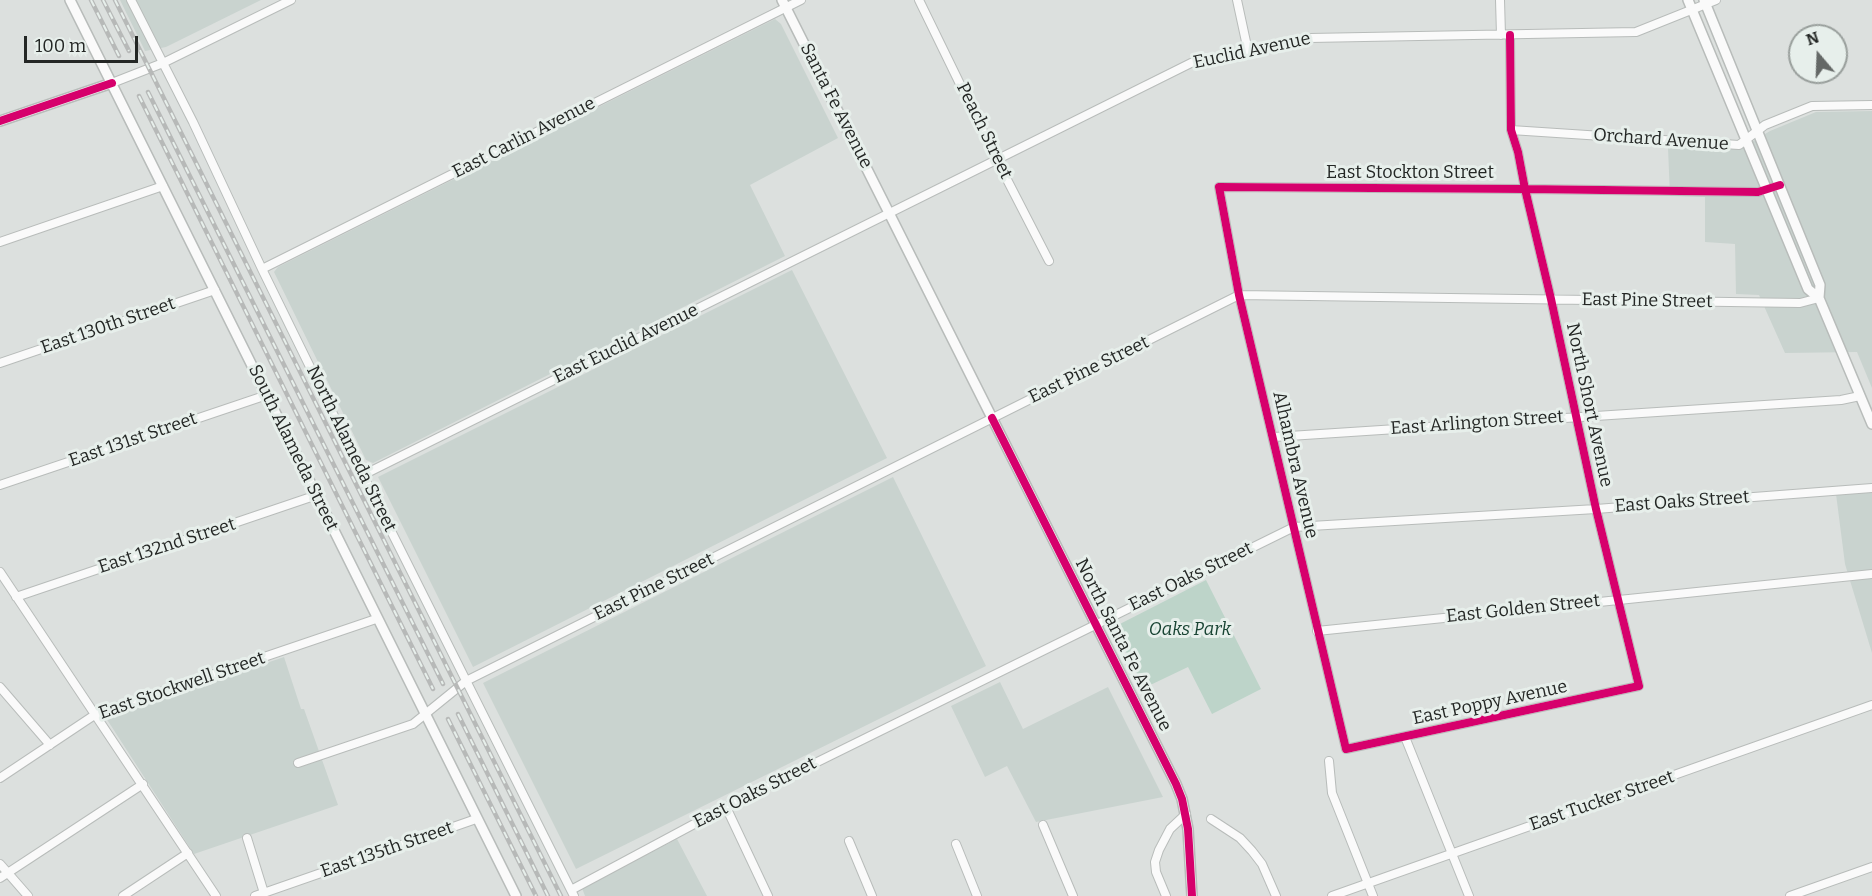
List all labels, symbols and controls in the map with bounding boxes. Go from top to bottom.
scale bar [27,24,141,62]
north arrow [1788,24,1848,84]
text: N [1804,27,1822,49]
street label: Euclid Avenue [1192,28,1312,74]
text: 100 m [35,35,86,57]
street label: Santa Fe Avenue [795,40,877,172]
street label: Peach Street [951,79,1017,183]
street label: East Carlin Avenue [449,93,599,183]
street label: Orchard Avenue [1593,124,1729,156]
street label: East Stockton Street [1326,162,1494,184]
street label: East Pine Street [1581,289,1713,313]
street label: East 130th Street [38,293,178,359]
street label: East Euclid Avenue [550,300,702,388]
street label: North Short Avenue [1561,321,1617,489]
street label: East Pine Street [1025,332,1153,408]
street label: South Alameda Street [243,361,343,535]
street label: North Alameda Street [301,362,401,536]
street label: Alhambra Avenue [1268,389,1322,541]
street label: East Arlington Street [1390,406,1564,440]
street label: East 131st Street [66,408,200,472]
street label: East Oaks Street [1614,487,1750,517]
street label: East 132nd Street [96,514,238,578]
street label: East Oaks Street [1126,538,1256,616]
street label: East Pine Street [590,549,718,625]
street label: North Santa Fe Avenue [1070,555,1176,735]
street label: East Golden Street [1445,590,1601,628]
park label: Oaks Park [1149,619,1231,641]
street label: East Stockwell Street [96,647,268,725]
street label: East Poppy Avenue [1411,676,1569,730]
street label: East Oaks Street [690,753,820,833]
street label: East Tucker Street [1527,766,1677,836]
street label: East 135th Street [318,817,456,883]

